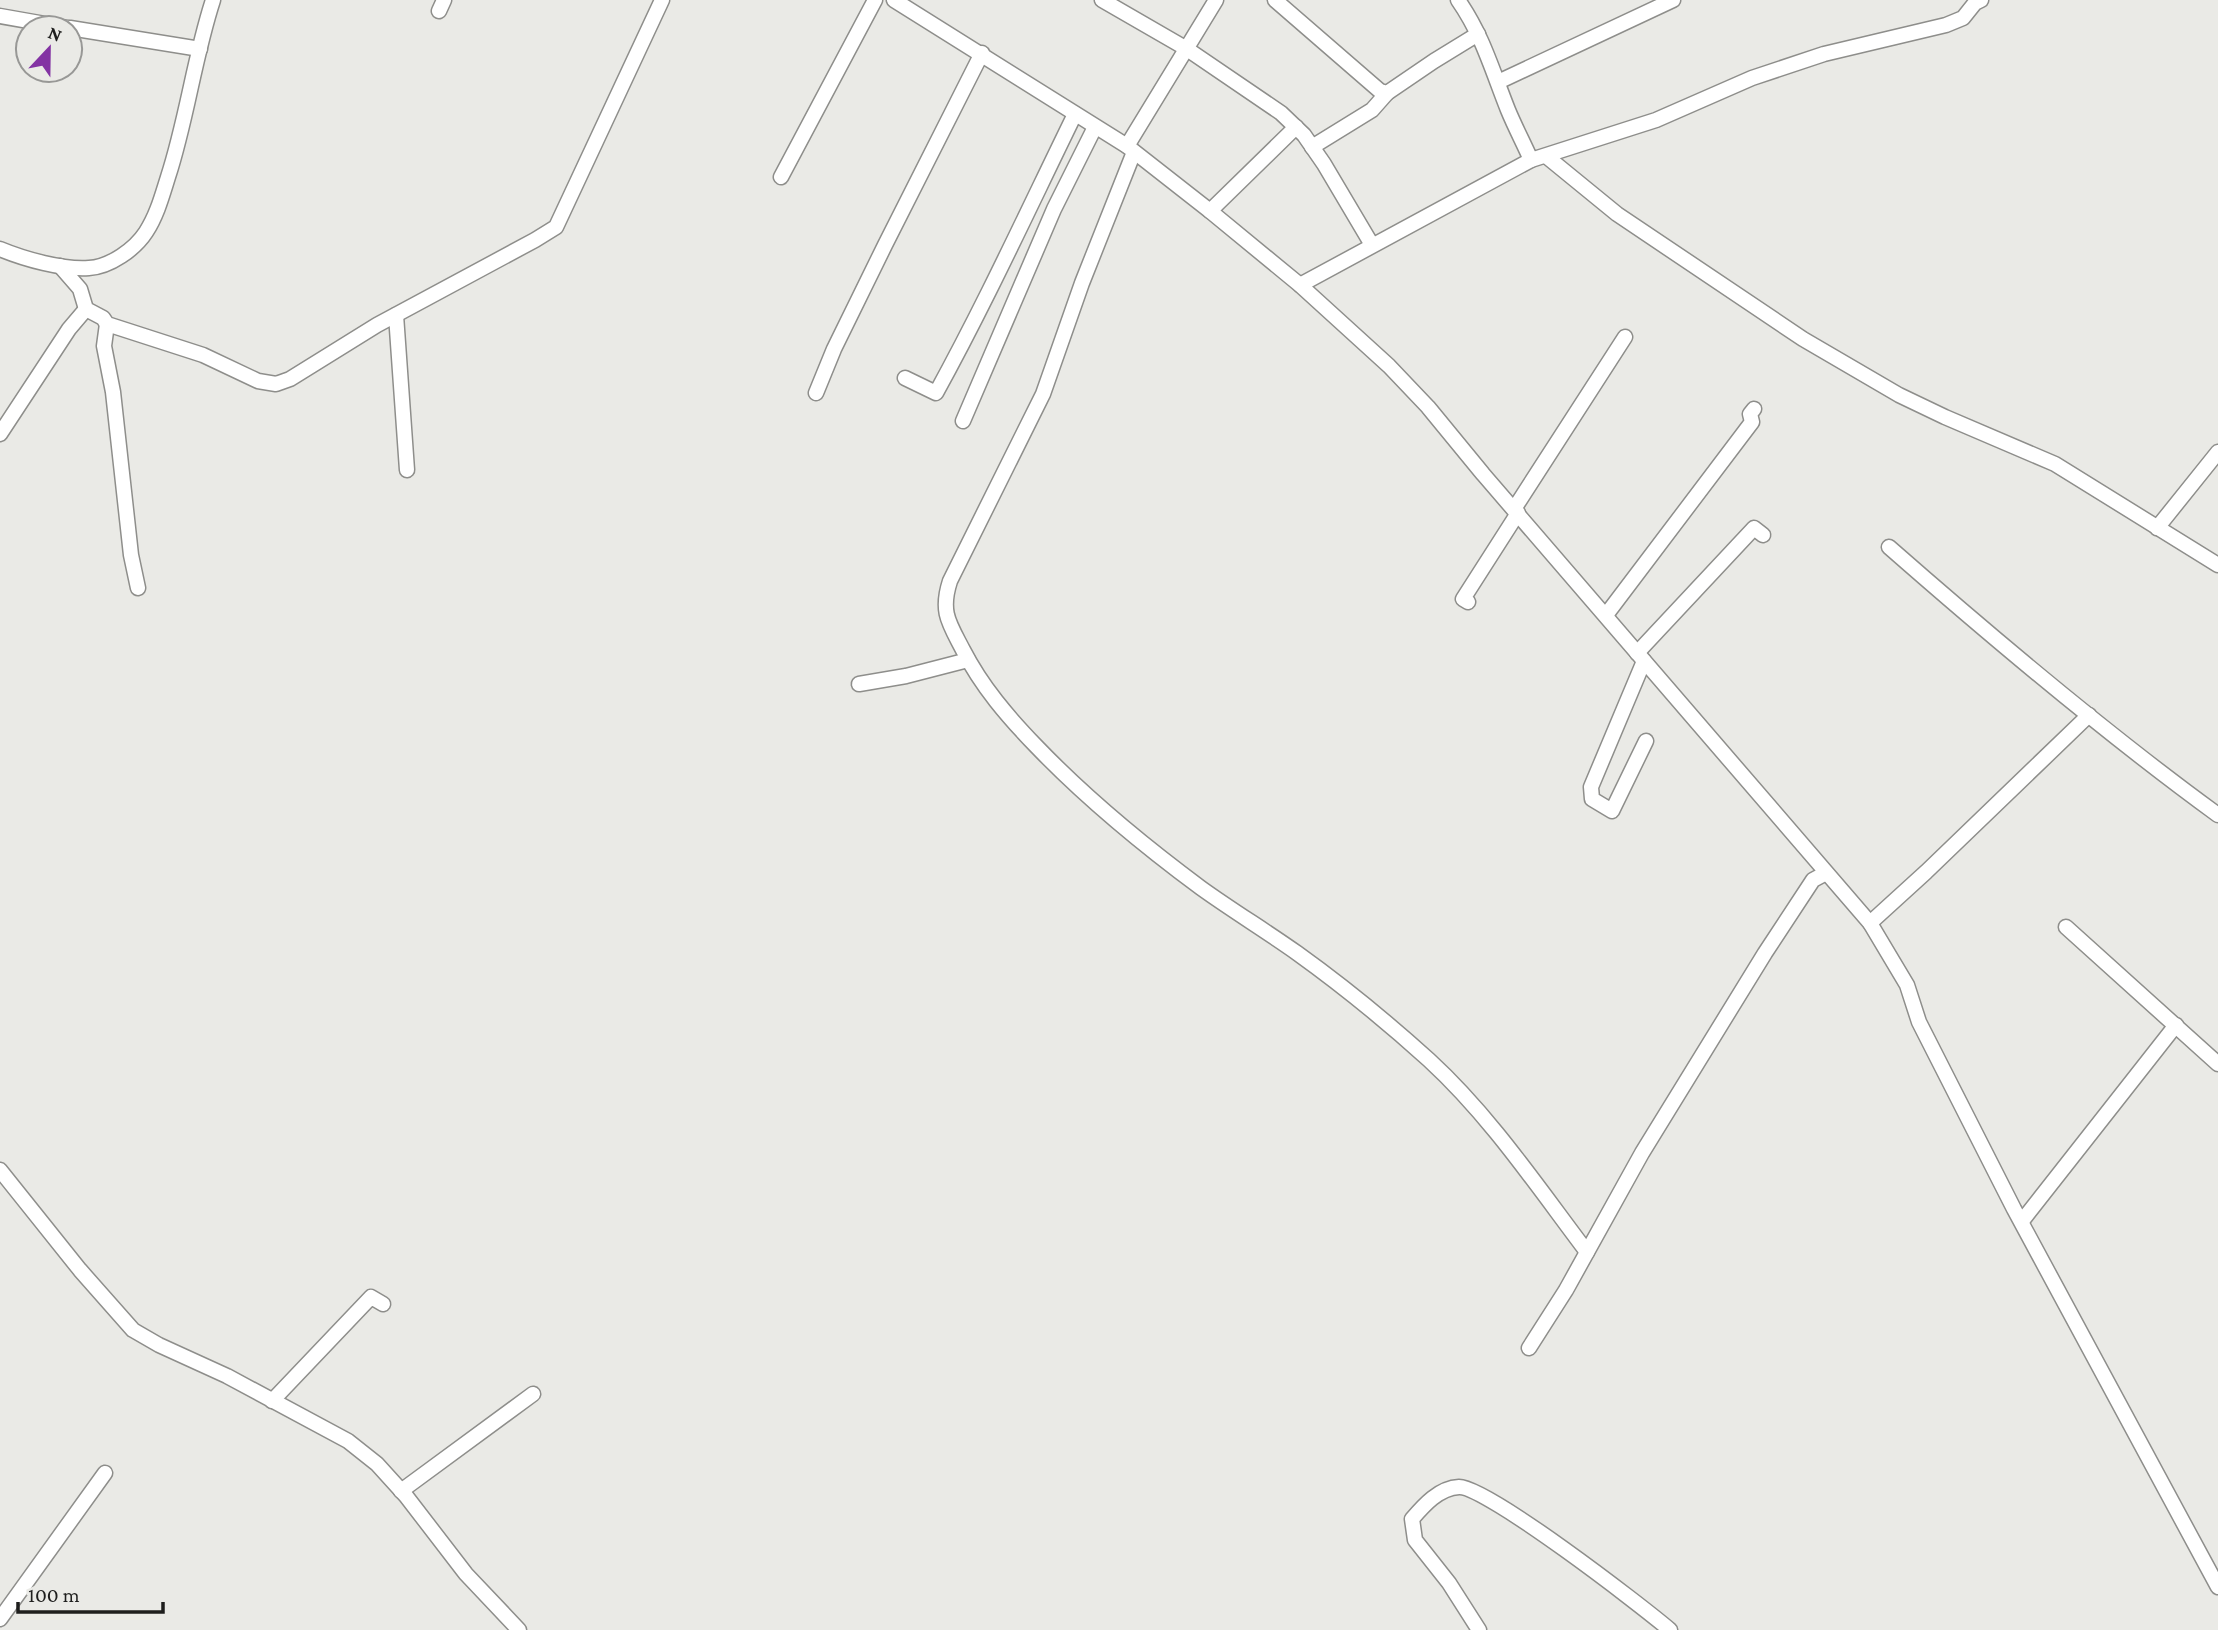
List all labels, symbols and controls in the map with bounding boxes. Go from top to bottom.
north arrow [14,14,84,84]
text: N [45,22,65,46]
scale bar [18,1570,163,1614]
text: 100 m [28,1583,80,1607]

